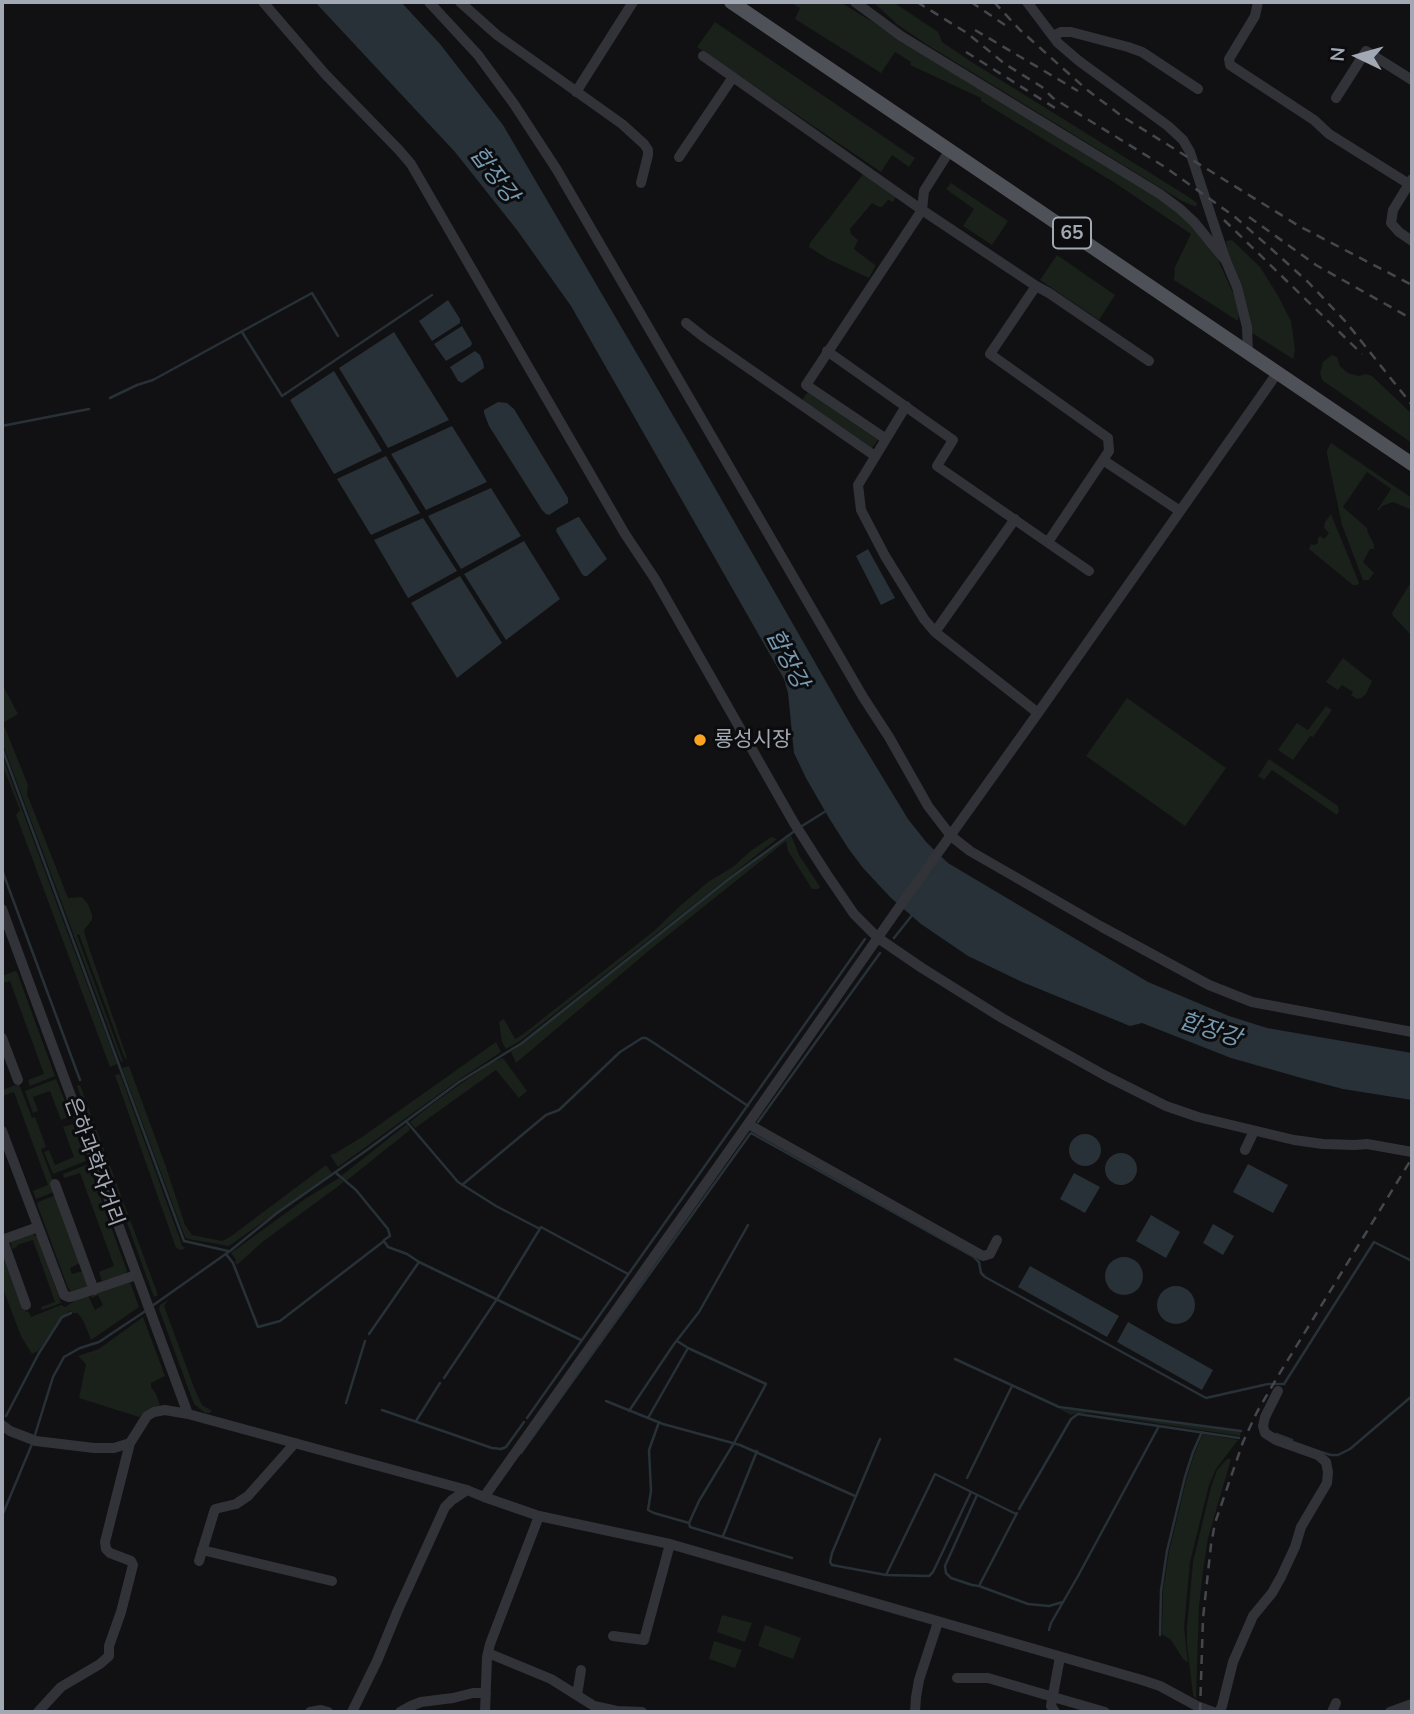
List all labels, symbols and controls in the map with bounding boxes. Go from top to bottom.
north arrow [1323,21,1393,91]
text: N [1324,46,1350,62]
water label: 합장강 [464,141,524,209]
road number: 65 [1053,218,1091,248]
water label: 합장강 [760,624,814,694]
place label: 룡성시장 [714,727,791,753]
marker: 룡성시장 [692,732,708,748]
water label: 합장강 [1176,1007,1244,1053]
street label: 은하과학자거리 [59,1094,129,1230]

